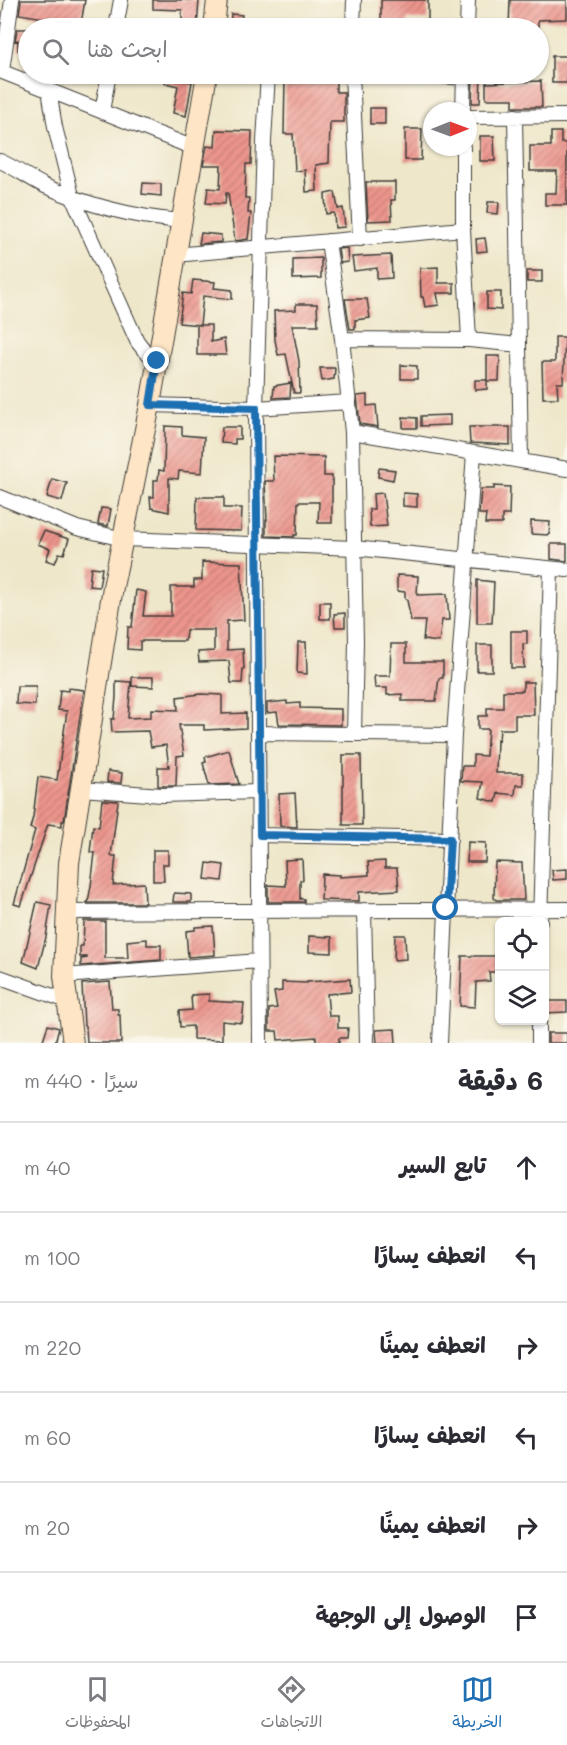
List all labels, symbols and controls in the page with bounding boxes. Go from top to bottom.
search box [18,18,549,84]
text: ابحث هنا [87,34,168,63]
icon: search [39,35,72,68]
north arrow [423,102,477,156]
route end [143,347,169,373]
route start [432,894,458,920]
map controls [495,917,549,1025]
button: locate [495,917,549,971]
button: layers [495,971,549,1025]
text: 6 دقيقة [458,1063,543,1097]
text: سيرًا · 440 m [24,1067,139,1093]
text: تابع السير [400,1150,486,1179]
icon: ahead [510,1151,543,1184]
text: 40 m [24,1154,70,1180]
text: انعطف يسارًا [374,1240,486,1269]
icon: left [510,1241,543,1274]
text: 100 m [24,1244,80,1270]
text: انعطف يمينًا [380,1330,486,1359]
icon: right [510,1331,543,1364]
text: 220 m [24,1334,81,1360]
text: انعطف يسارًا [374,1420,486,1449]
icon: left [510,1421,543,1454]
text: 60 m [24,1424,71,1450]
text: انعطف يمينًا [380,1510,486,1539]
icon: right [510,1511,543,1544]
text: 20 m [24,1514,70,1540]
text: الوصول إلى الوجهة [315,1600,486,1629]
icon: arrive [510,1601,543,1634]
tab: المحفوظات [65,1673,131,1736]
tab: الاتجاهات [261,1673,322,1736]
tab: الخريطة [452,1673,502,1736]

